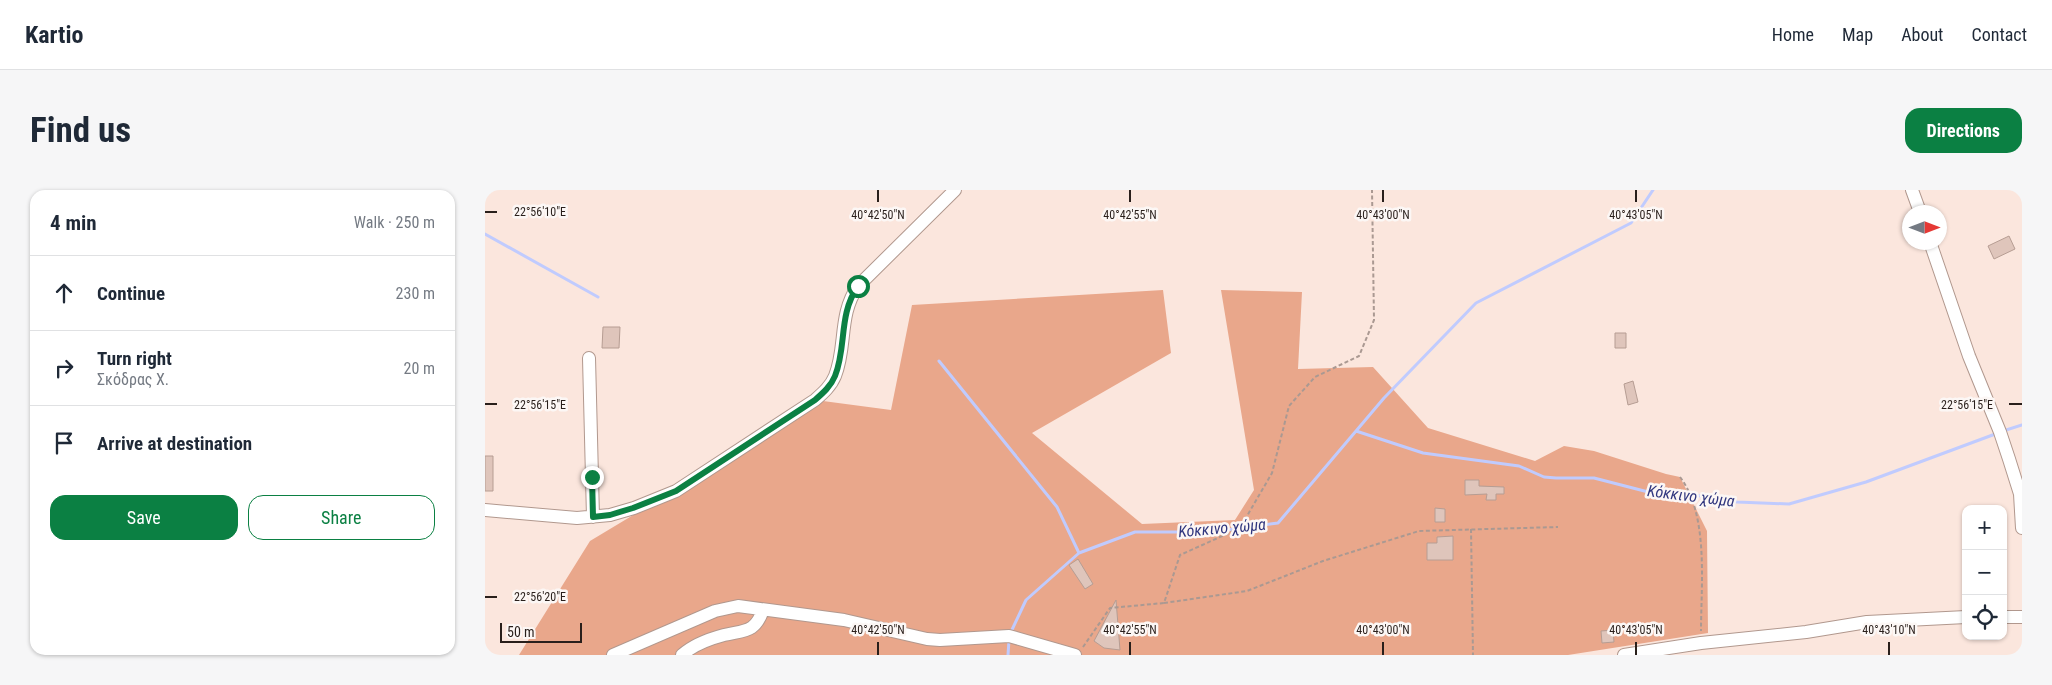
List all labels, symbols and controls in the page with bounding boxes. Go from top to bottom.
text: Kartio [25,21,83,49]
text: Home [1772,24,1814,45]
text: Map [1842,24,1873,45]
text: About [1901,24,1943,45]
text: Contact [1971,24,2027,45]
button: Directions [1905,108,2022,153]
text: Find us [30,110,131,151]
text: 22°56'10"E [514,205,566,219]
north arrow [1902,205,1947,250]
text: 40°42'50"N [851,208,905,222]
text: 40°42'55"N [1103,208,1157,222]
text: 40°43'00"N [1356,208,1410,222]
text: 40°43'05"N [1609,208,1663,222]
text: 4 min [50,211,97,235]
text: Walk · 250 m [354,213,435,232]
route start [847,275,870,298]
icon: ahead [50,279,78,307]
text: Continue [97,282,165,305]
text: 230 m [396,284,435,303]
text: Turn right [97,347,172,370]
icon: right [50,354,78,382]
text: 20 m [403,359,435,378]
text: Σκόδρας Χ. [97,370,169,389]
text: 22°56'15"E [514,398,566,412]
text: 22°56'15"E [1941,398,1993,412]
icon: arrive [50,429,78,457]
text: Arrive at destination [97,432,252,455]
route end [581,466,604,489]
water label: Κόκκινο χώμα [1646,481,1736,511]
button: Save [50,495,238,540]
button: Share [248,495,435,540]
map controls [1962,505,2007,640]
button: + [1962,505,2007,550]
water label: Κόκκινο χώμα [1177,515,1267,541]
button: − [1962,550,2007,595]
text: 22°56'20"E [514,590,566,604]
button: locate [1962,595,2007,640]
scale bar [500,620,583,643]
text: 40°42'50"N [851,623,905,637]
text: 40°42'55"N [1103,623,1157,637]
text: 40°43'00"N [1356,623,1410,637]
text: 40°43'05"N [1609,623,1663,637]
text: 40°43'10"N [1862,623,1916,637]
text: 50 m [507,624,535,640]

